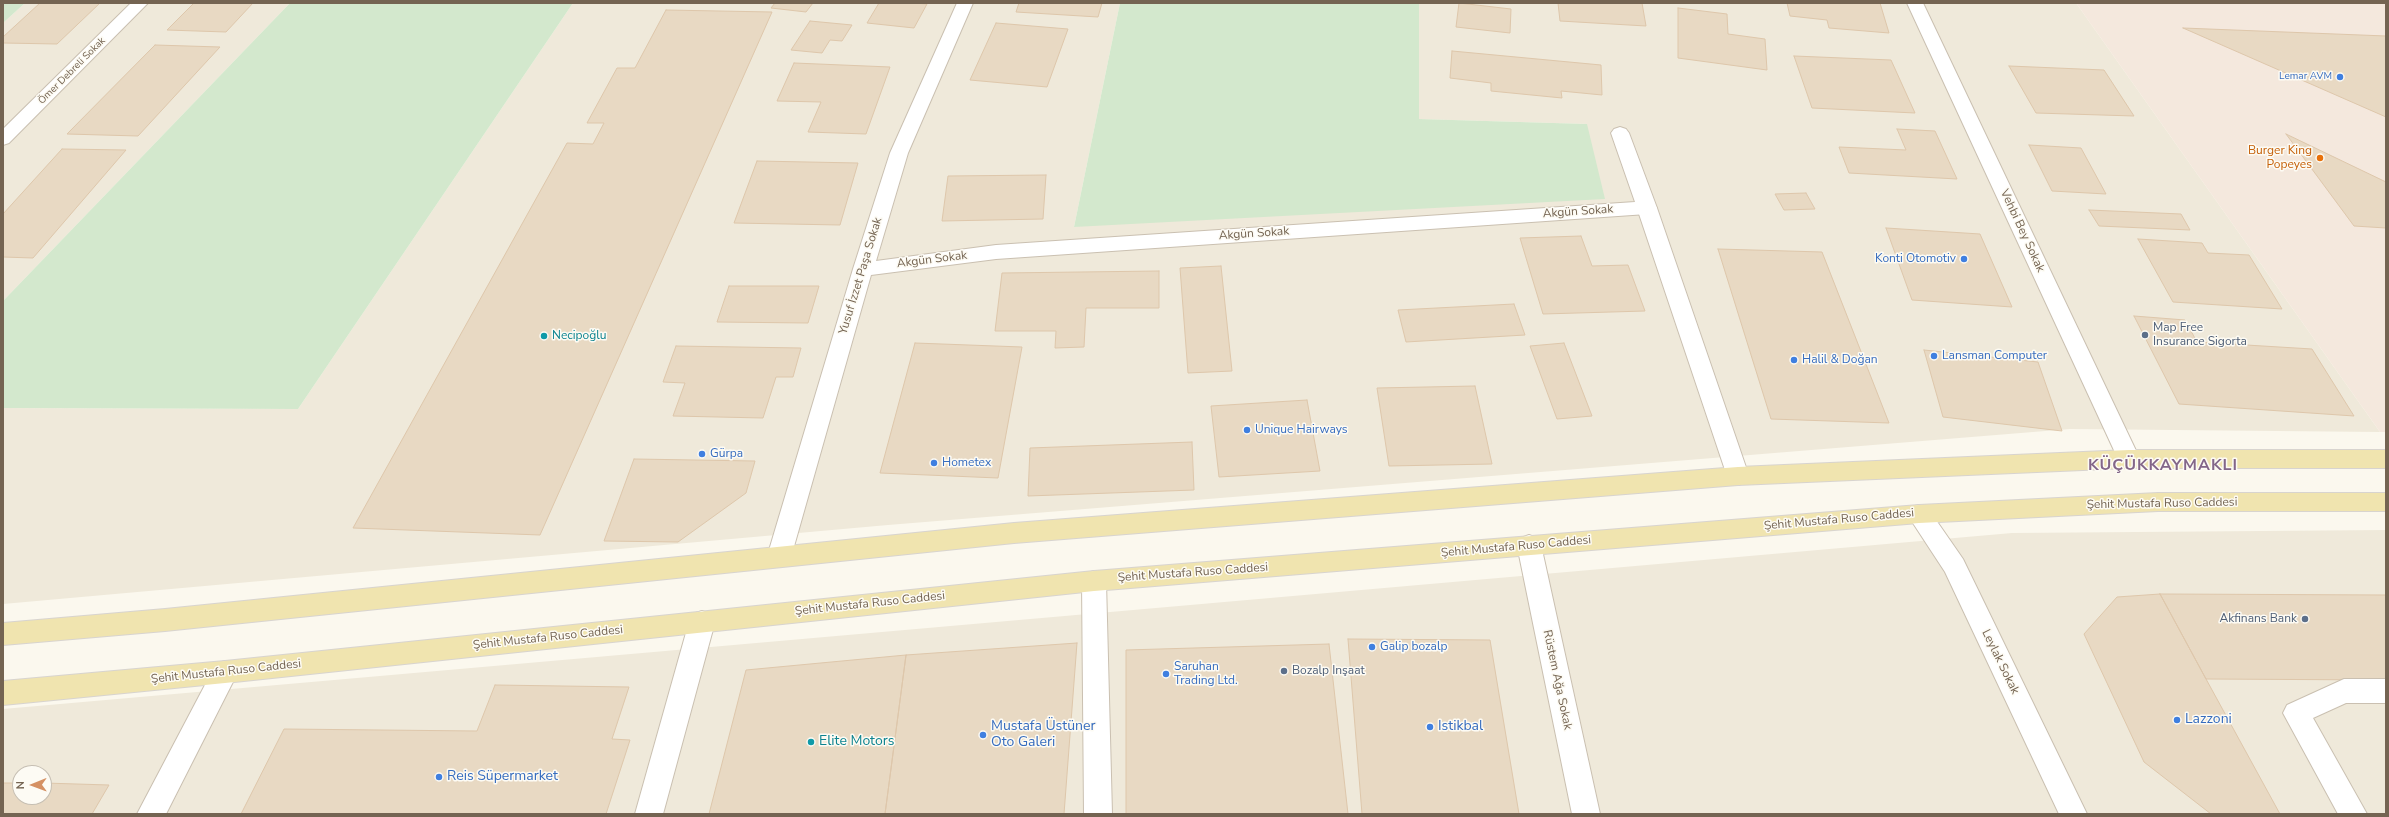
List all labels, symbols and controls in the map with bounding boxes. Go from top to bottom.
street label: Ömer Debreli Sokak [36,35,108,107]
place label: Lemar AVM [2279,71,2332,83]
marker: Lemar AVM [2335,72,2345,82]
place label: Burger King Popeyes [2248,144,2312,172]
marker: Burger King Popeyes [2315,153,2325,163]
street label: Vehbi Bey Sokak [1997,187,2047,275]
street label: Akgün Sokak [1542,202,1614,222]
street label: Yusuf İzzet Paşa Sokak [836,216,886,336]
street label: Akgün Sokak [1218,224,1290,244]
street label: Akgün Sokak [896,249,968,271]
place label: Konti Otomotiv [1875,252,1956,266]
marker: Konti Otomotiv [1959,254,1969,264]
place label: Map Free Insurance Sigorta [2153,321,2247,349]
place label: Necipoğlu [552,329,607,343]
marker: Map Free Insurance Sigorta [2140,330,2150,340]
marker: Necipoğlu [539,331,549,341]
place label: Lansman Computer [1942,349,2047,363]
marker: Lansman Computer [1929,351,1939,361]
place label: Halil & Doğan [1802,353,1878,367]
marker: Halil & Doğan [1789,355,1799,365]
place label: Unique Hairways [1255,423,1348,437]
marker: Unique Hairways [1242,425,1252,435]
place label: Gürpa [710,447,743,461]
marker: Gürpa [697,449,707,459]
place label: Hometex [942,456,991,470]
district label: KÜÇÜKKAYMAKLI [2088,456,2238,476]
marker: Hometex [929,458,939,468]
street label: Şehit Mustafa Ruso Caddesi [2087,495,2237,513]
street label: Şehit Mustafa Ruso Caddesi [1763,506,1915,534]
street label: Şehit Mustafa Ruso Caddesi [1440,533,1592,561]
street label: Şehit Mustafa Ruso Caddesi [1117,561,1269,585]
street label: Şehit Mustafa Ruso Caddesi [794,589,946,619]
place label: Akfinans Bank [2219,612,2297,626]
marker: Akfinans Bank [2300,614,2310,624]
street label: Şehit Mustafa Ruso Caddesi [472,623,624,653]
street label: Leylak Sokak [1978,627,2022,697]
street label: Rüstem Ağa Sokak [1539,629,1575,731]
place label: Galip bozalp [1380,640,1447,654]
marker: Galip bozalp [1367,642,1377,652]
street label: Şehit Mustafa Ruso Caddesi [150,657,302,687]
place label: Saruhan Trading Ltd. [1174,660,1238,688]
place label: Bozalp Inşaat [1292,664,1365,678]
marker: Bozalp Inşaat [1279,666,1289,676]
marker: Saruhan Trading Ltd. [1161,669,1171,679]
place label: Lazzoni [2185,712,2232,728]
marker: Lazzoni [2172,715,2182,725]
place label: Mustafa Üstüner Oto Galeri [991,719,1095,752]
place label: Istikbal [1438,719,1483,735]
marker: Istikbal [1425,722,1435,732]
marker: Mustafa Üstüner Oto Galeri [978,730,988,740]
place label: Elite Motors [819,734,894,750]
marker: Elite Motors [806,737,816,747]
north arrow [12,765,52,805]
place label: Reis Süpermarket [447,769,558,785]
marker: Reis Süpermarket [434,772,444,782]
text: N [13,781,28,789]

